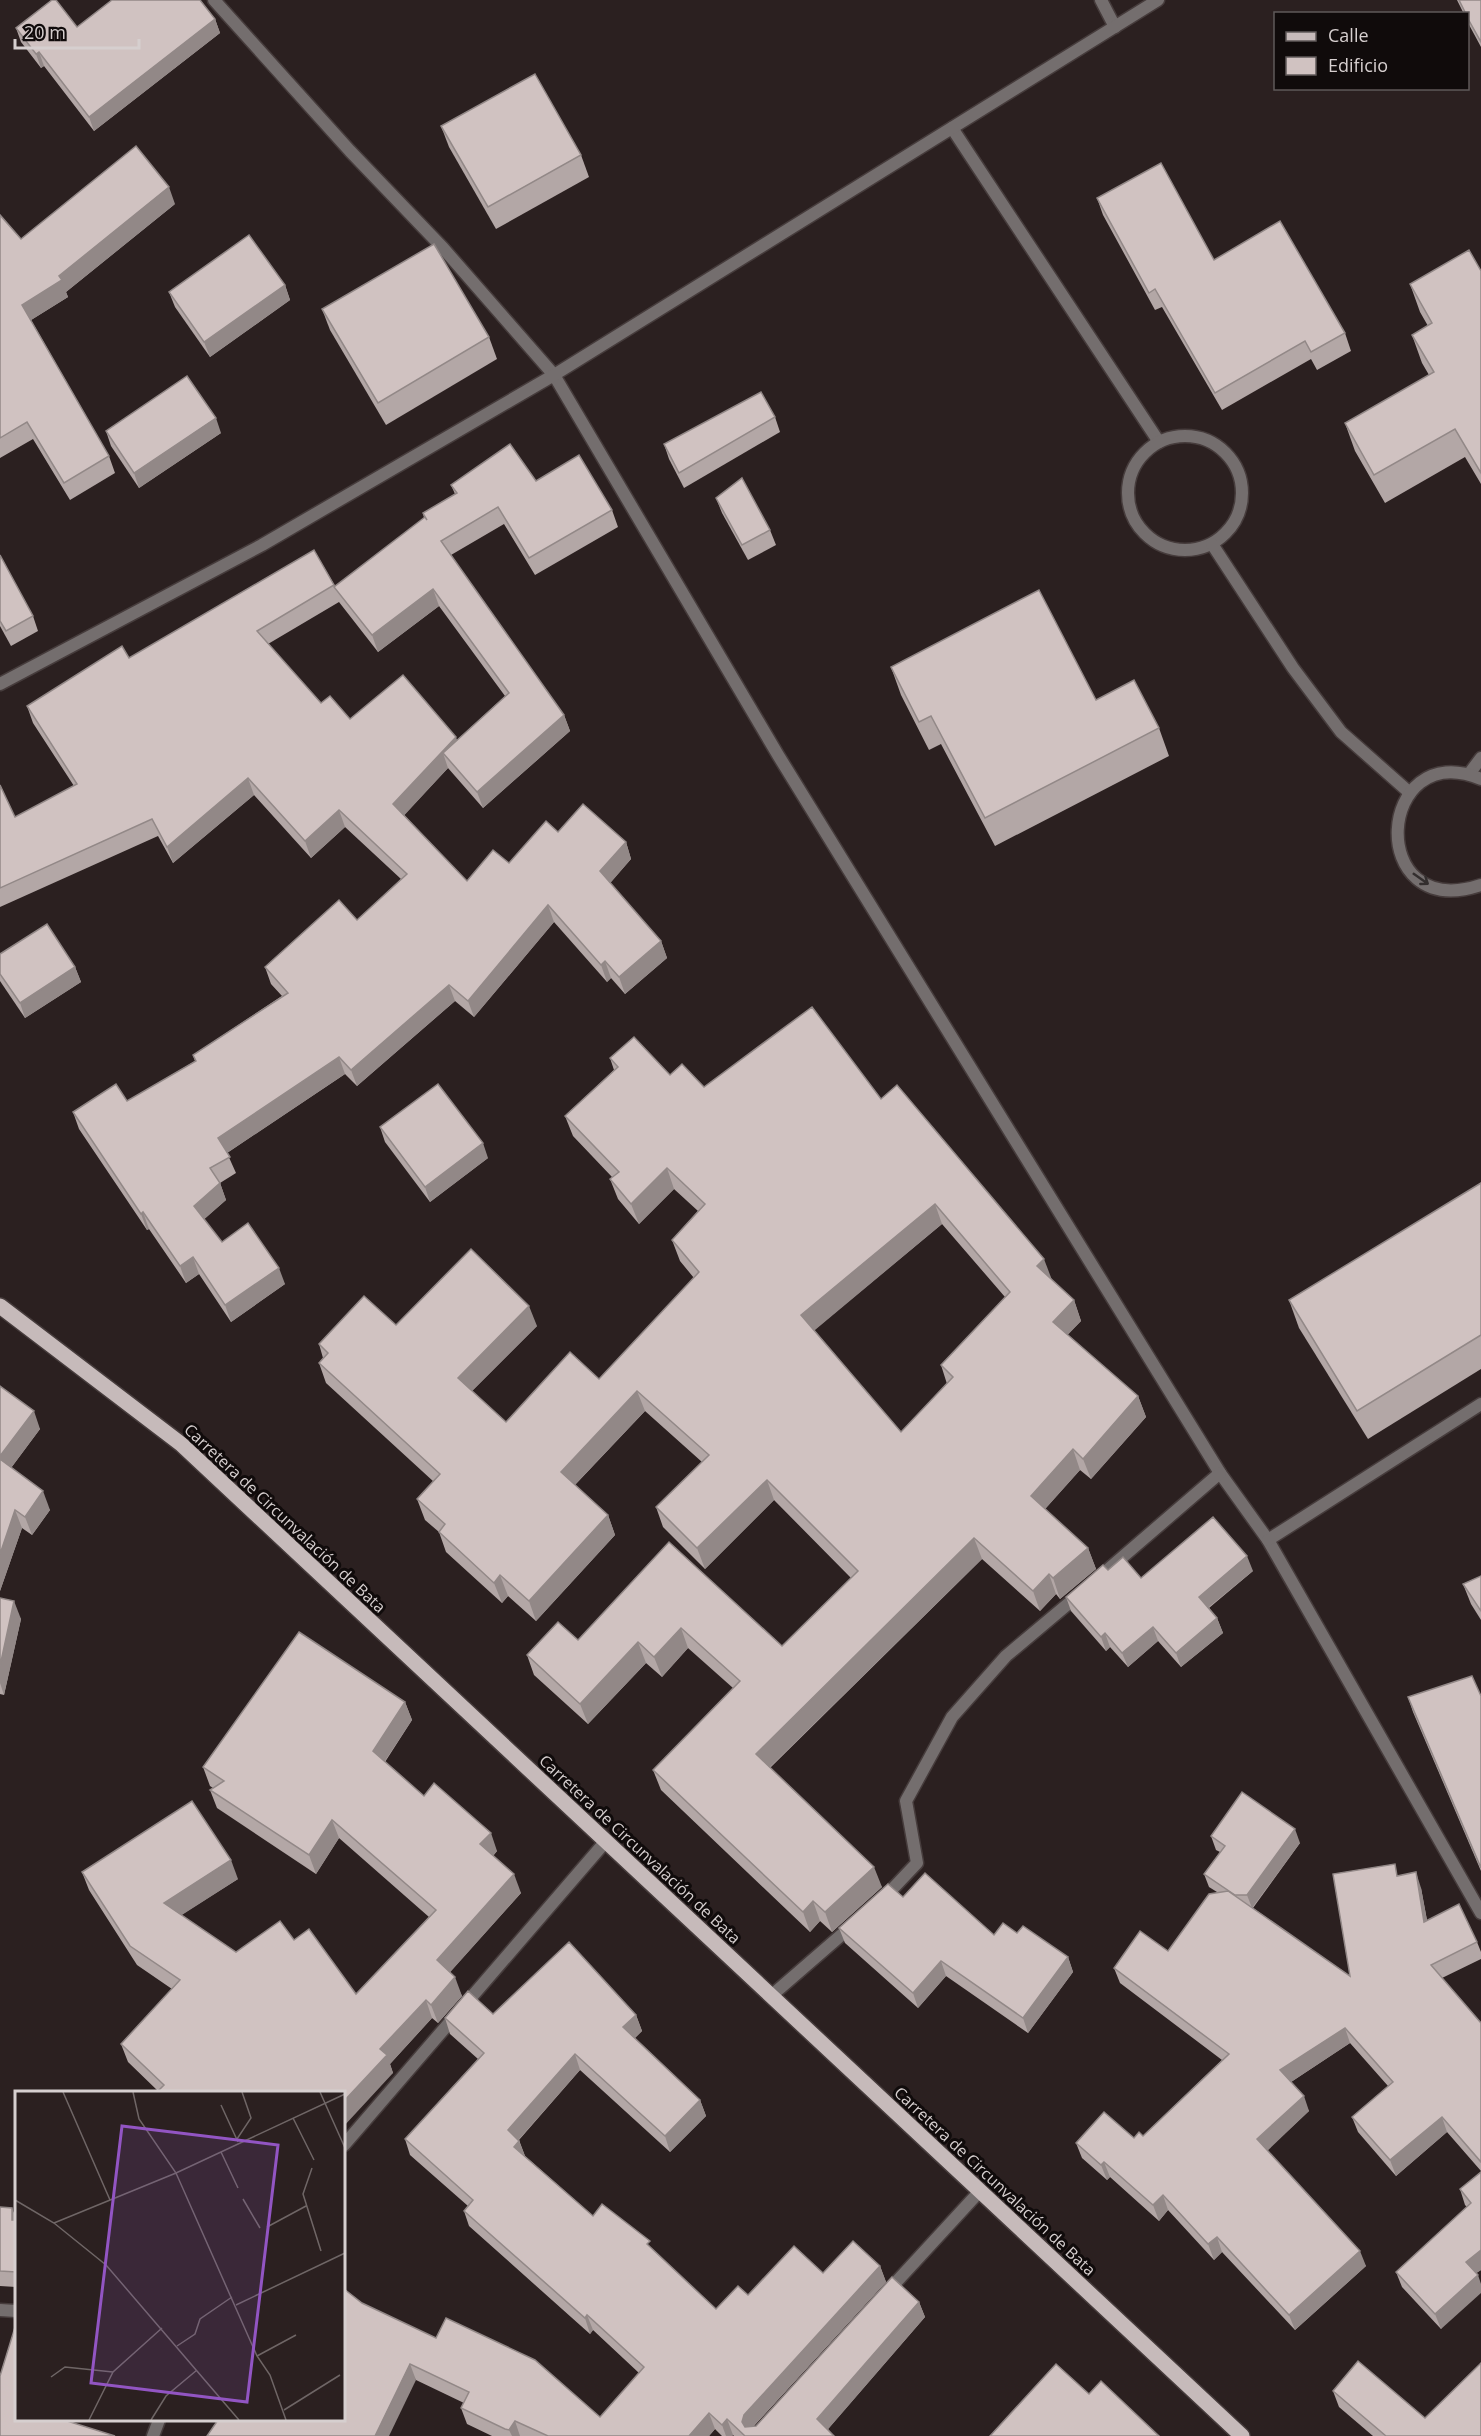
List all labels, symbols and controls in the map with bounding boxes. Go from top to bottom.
scale bar [15,12,140,50]
legend [1274,12,1469,90]
text: 20 m [24,20,66,44]
text: Calle [1328,23,1369,47]
text: Edificio [1328,53,1388,77]
one-way arrow [1413,873,1429,885]
street label: Carretera de Circunvalación de Bata [179,1419,391,1617]
street label: Carretera de Circunvalación de Bata [534,1750,746,1948]
street label: Carretera de Circunvalación de Bata [889,2082,1101,2280]
inset map [15,2091,345,2421]

